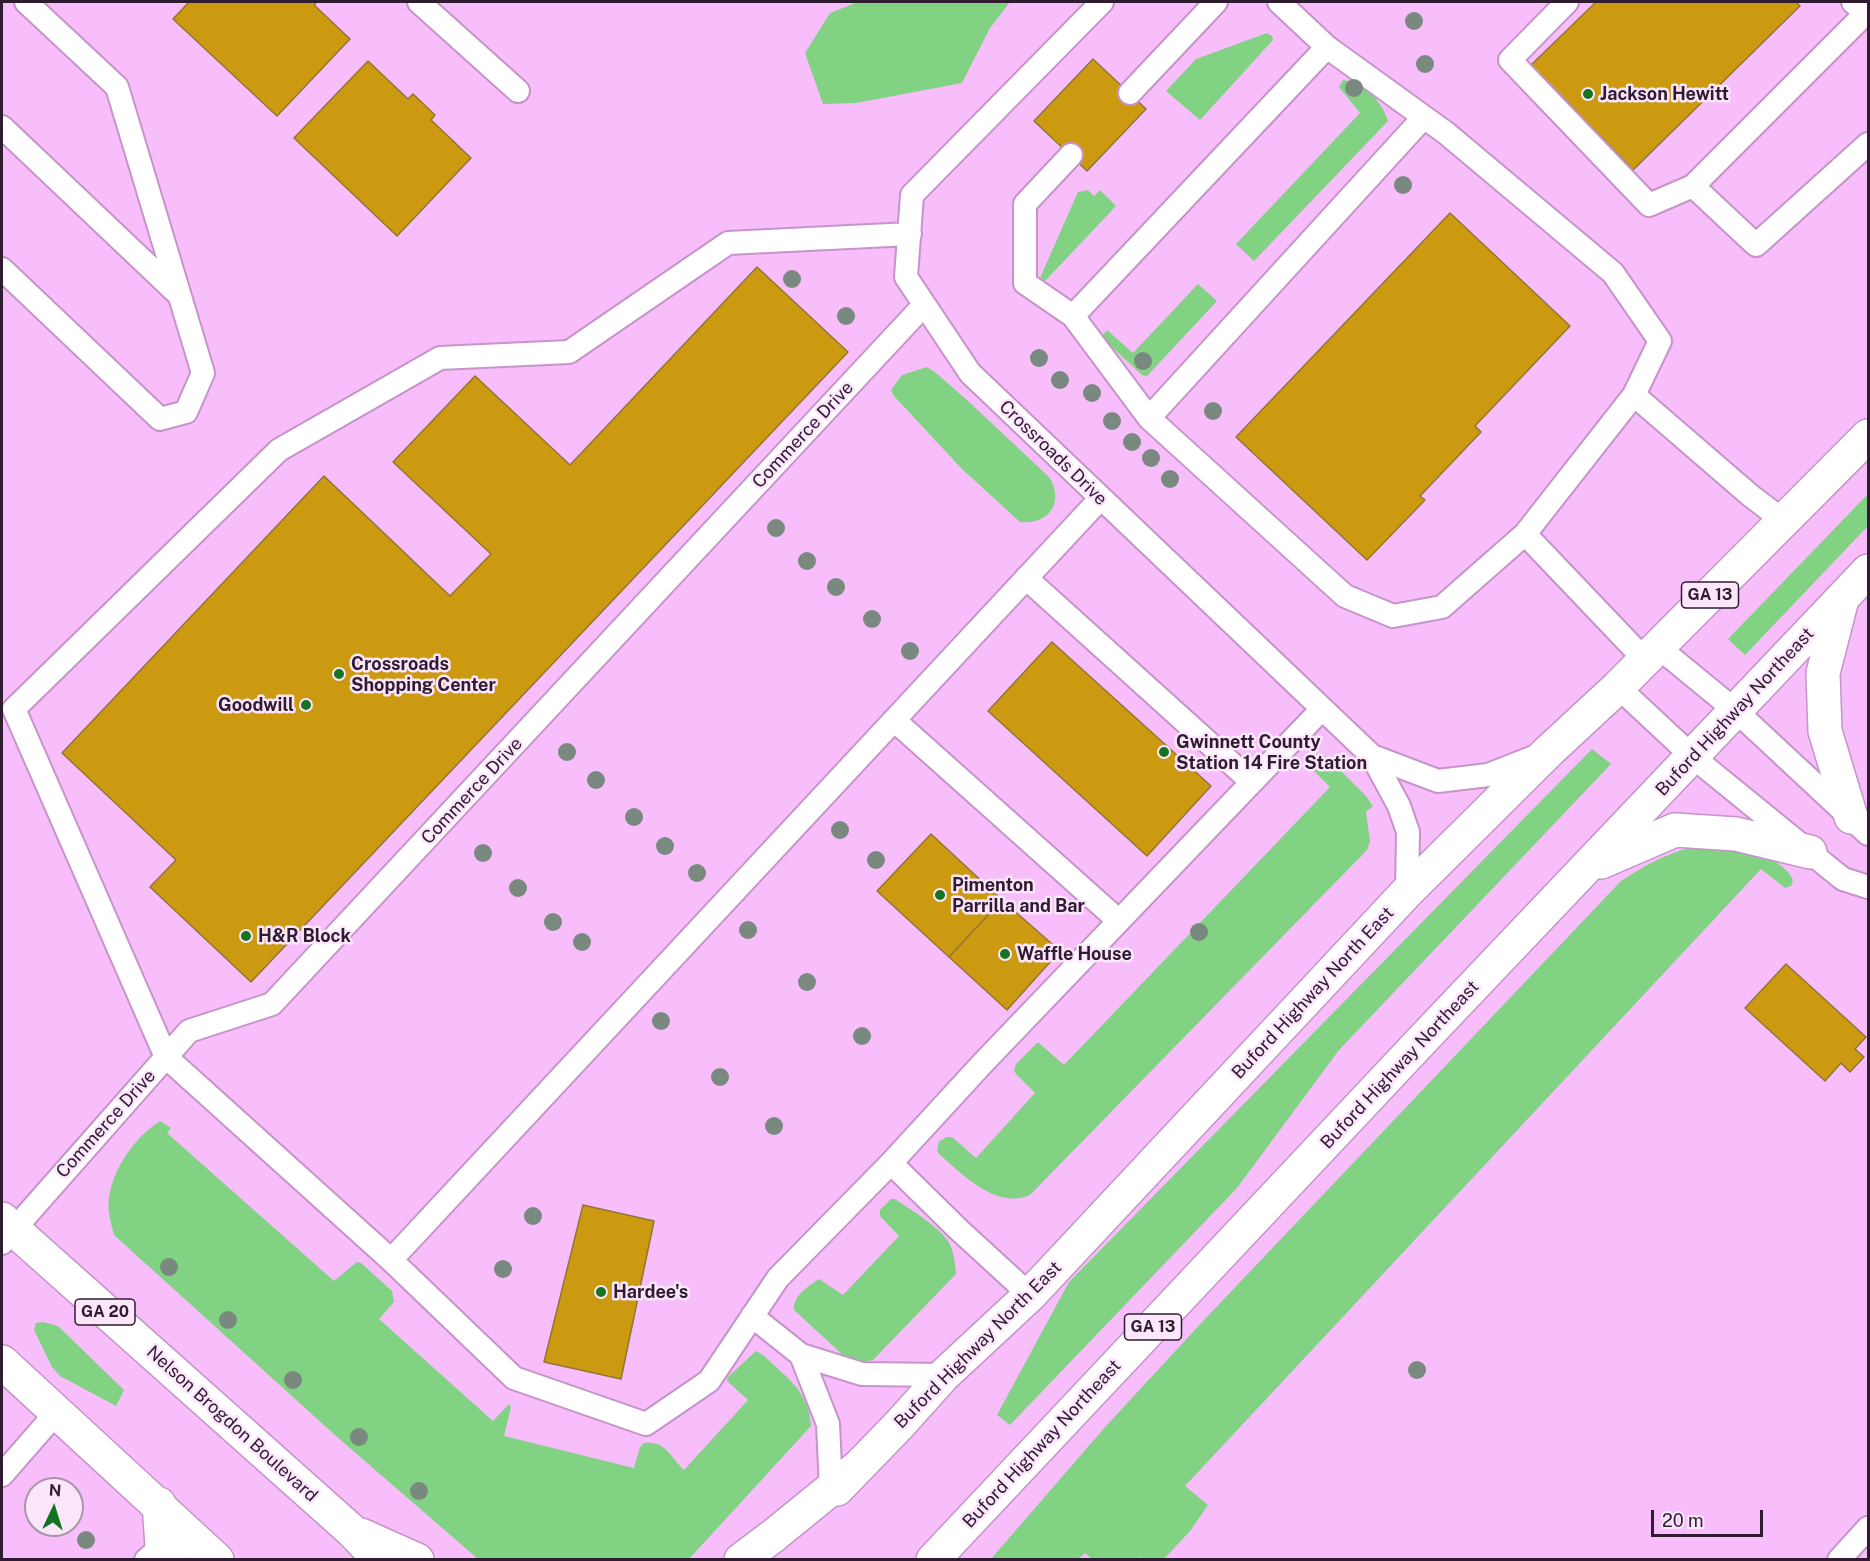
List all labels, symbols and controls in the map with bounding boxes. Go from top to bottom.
place label: Jackson Hewitt [1600,83,1729,105]
marker: Jackson Hewitt [1581,87,1595,101]
street label: Commerce Drive [748,377,858,493]
street label: Crossroads Drive [995,396,1111,510]
road number: GA 13 [1682,582,1738,608]
street label: Buford Highway Northeast [1651,623,1819,801]
place label: Crossroads Shopping Center [351,653,496,696]
marker: Crossroads Shopping Center [332,667,346,681]
place label: Goodwill [218,694,294,716]
marker: Goodwill [299,698,313,712]
place label: Gwinnett County Station 14 Fire Station [1176,731,1367,774]
street label: Commerce Drive [417,733,527,849]
marker: Gwinnett County Station 14 Fire Station [1157,745,1171,759]
place label: Pimenton Parrilla and Bar [952,874,1085,916]
marker: Pimenton Parrilla and Bar [933,888,947,902]
street label: Buford Highway North East [1227,902,1399,1084]
place label: H&R Block [258,925,351,947]
marker: H&R Block [239,929,253,943]
place label: Waffle House [1017,943,1132,965]
marker: Waffle House [998,947,1012,961]
street label: Buford Highway Northeast [1316,976,1484,1154]
street label: Commerce Drive [52,1065,160,1183]
street label: Buford Highway North East [890,1257,1066,1433]
place label: Hardee's [613,1281,688,1303]
marker: Hardee's [594,1285,608,1299]
road number: GA 20 [75,1299,135,1325]
road number: GA 13 [1124,1314,1182,1340]
street label: Nelson Brogdon Boulevard [142,1341,322,1507]
street label: Buford Highway Northeast [958,1355,1126,1533]
north arrow [24,1477,84,1537]
text: N [48,1481,62,1500]
scale bar [1654,1498,1766,1536]
text: 20 m [1662,1510,1704,1531]

